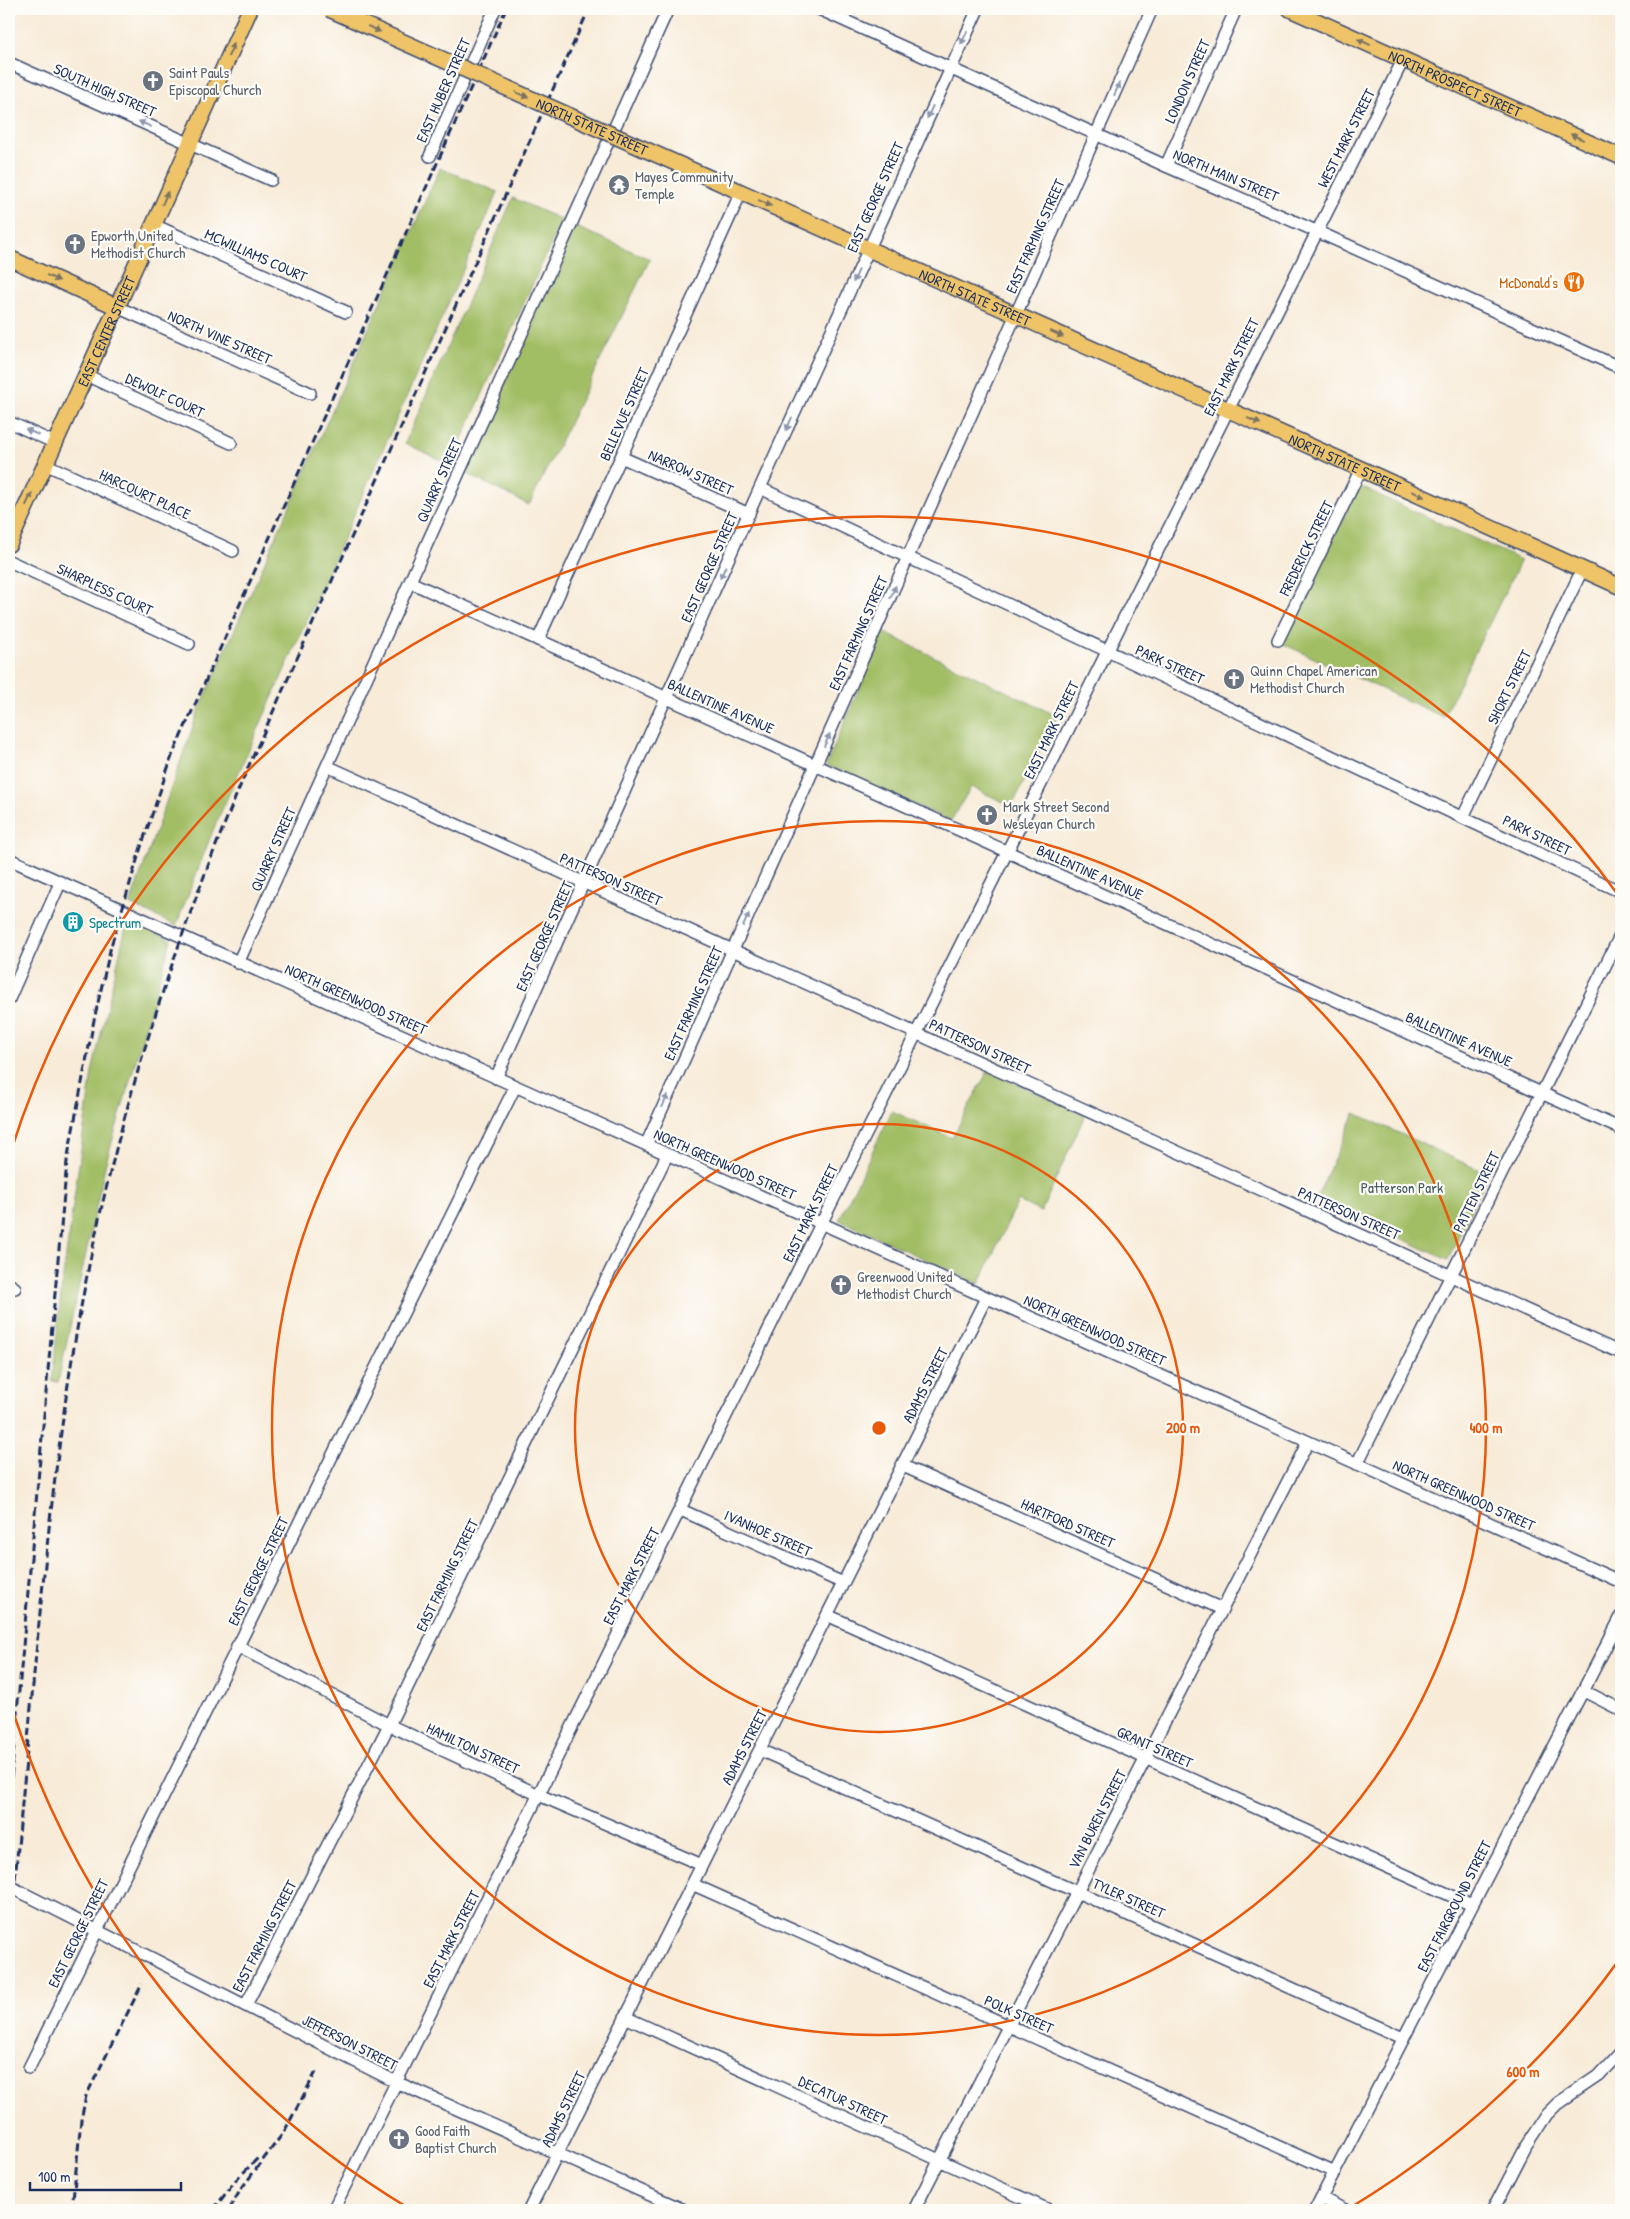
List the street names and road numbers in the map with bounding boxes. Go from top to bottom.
street label: EAST HUBER STREET [411,34,476,145]
street label: LONDON STREET [1159,35,1215,126]
street label: NORTH PROSPECT STREET [1385,44,1526,122]
street label: SOUTH HIGH STREET [50,58,160,122]
street label: WEST MARK STREET [1312,84,1380,191]
street label: NORTH STATE STREET [533,92,652,160]
street label: EAST GEORGE STREET [841,138,909,255]
street label: NORTH MAIN STREET [1170,143,1283,207]
street label: EAST FARMING STREET [1000,175,1070,297]
street label: MCWILLIAMS COURT [202,223,311,287]
street label: NORTH STATE STREET [916,263,1035,331]
street label: EAST CENTER STREET [72,272,140,390]
street label: NORTH VINE STREET [165,305,276,370]
street label: EAST MARK STREET [1198,314,1264,420]
street label: BELLEVUE STREET [594,363,654,464]
street label: DEWOLF COURT [122,368,209,423]
street label: NORTH STATE STREET [1286,428,1405,497]
street label: QUARRY STREET [411,434,467,525]
street label: NARROW STREET [645,444,738,500]
street label: HARCOURT PLACE [96,464,194,524]
street label: FREDERICK STREET [1273,496,1339,600]
street label: EAST GEORGE STREET [675,508,743,625]
street label: SHARPLESS COURT [54,558,157,621]
street label: EAST FARMING STREET [823,572,893,694]
street label: PARK STREET [1132,639,1209,689]
street label: SHORT STREET [1482,645,1537,728]
street label: BALLENTINE AVENUE [664,673,778,739]
street label: EAST MARK STREET [1018,677,1084,783]
street label: QUARRY STREET [245,803,301,894]
street label: PARK STREET [1499,809,1576,861]
street label: BALLENTINE AVENUE [1033,839,1147,905]
street label: PATTERSON STREET [557,847,666,911]
street label: EAST GEORGE STREET [510,877,578,994]
street label: EAST FARMING STREET [658,942,728,1064]
street label: NORTH GREENWOOD STREET [282,958,431,1040]
street label: BALLENTINE AVENUE [1402,1006,1516,1072]
street label: PATTERSON STREET [926,1013,1035,1079]
street label: NORTH GREENWOOD STREET [651,1123,800,1205]
street label: PATTEN STREET [1447,1147,1505,1236]
street label: EAST MARK STREET [777,1160,843,1266]
street label: PATTERSON STREET [1295,1181,1404,1245]
street label: NORTH GREENWOOD STREET [1021,1289,1170,1371]
street label: ADAMS STREET [897,1343,953,1426]
street label: NORTH GREENWOOD STREET [1390,1454,1539,1536]
street label: HARTFORD STREET [1018,1493,1119,1553]
street label: IVANHOE STREET [721,1504,816,1562]
street label: EAST GEORGE STREET [223,1512,294,1629]
street label: EAST FARMING STREET [411,1514,484,1635]
street label: EAST MARK STREET [597,1523,665,1628]
street label: ADAMS STREET [716,1705,772,1788]
street label: HAMILTON STREET [423,1717,524,1779]
street label: GRANT STREET [1114,1721,1197,1773]
street label: VAN BUREN STREET [1063,1765,1132,1872]
street label: EAST FAIRGROUND STREET [1412,1836,1497,1975]
street label: TYLER STREET [1090,1873,1169,1924]
street label: EAST GEORGE STREET [43,1874,114,1991]
street label: EAST FARMING STREET [227,1876,302,1996]
street label: EAST MARK STREET [417,1886,485,1991]
street label: POLK STREET [981,1989,1058,2039]
street label: JEFFERSON STREET [299,2009,402,2076]
street label: ADAMS STREET [536,2067,591,2150]
street label: DECATUR STREET [795,2070,892,2130]

